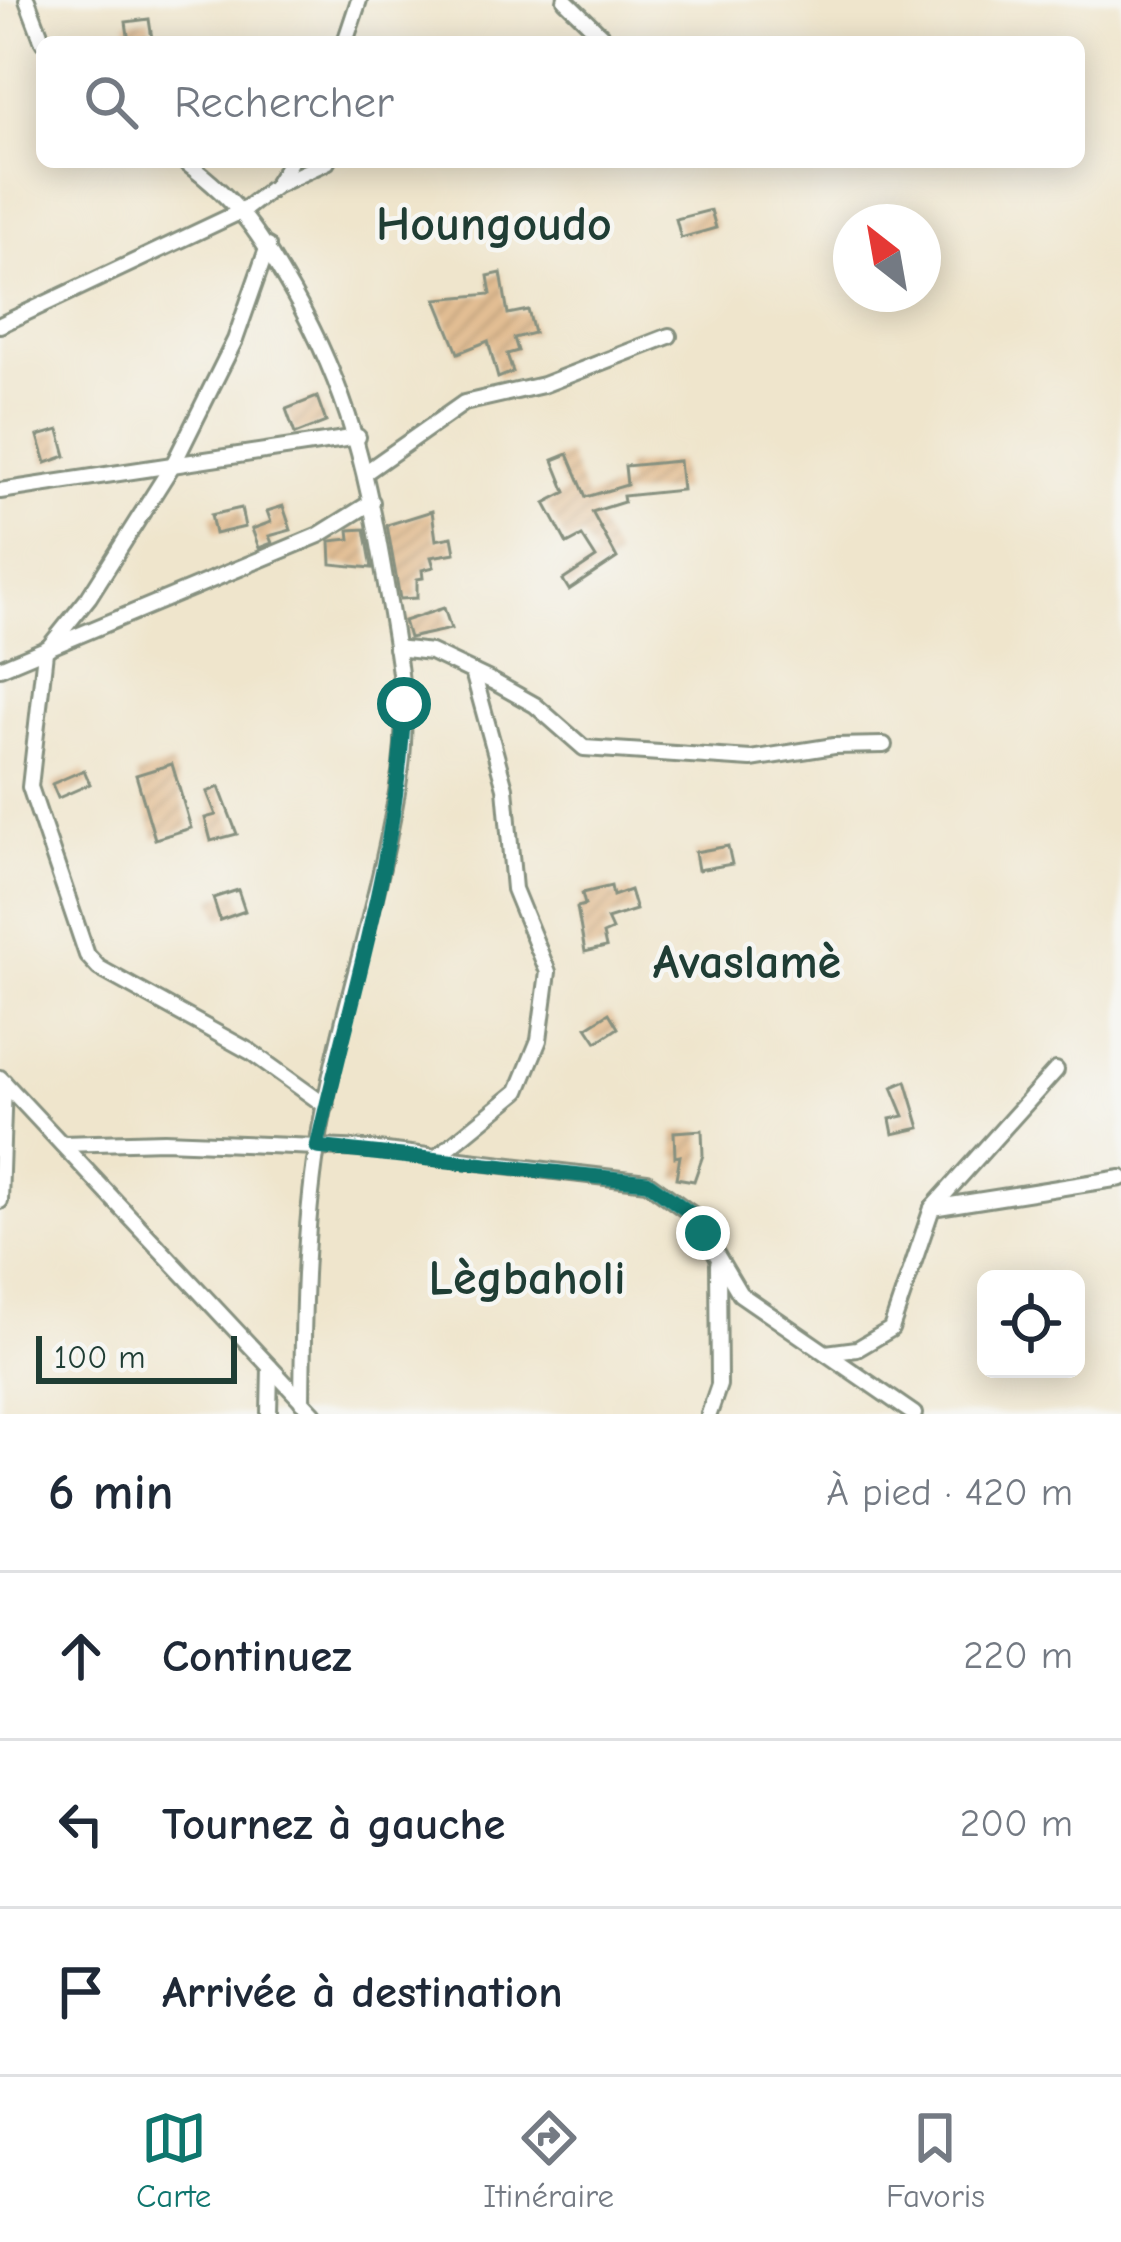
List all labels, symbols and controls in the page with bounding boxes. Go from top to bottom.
search box [36,36,1085,168]
icon: search [78,69,144,135]
text: Rechercher [174,76,394,128]
district label: Houngoudo [376,197,612,252]
north arrow [833,204,941,312]
route start [377,677,431,731]
district label: Avaslamè [653,935,841,990]
route end [676,1206,730,1260]
district label: Lègbaholi [428,1251,626,1306]
map controls [977,1270,1085,1378]
button: locate [977,1270,1085,1378]
scale bar [36,1330,237,1383]
text: 100 m [54,1338,146,1376]
text: 6 min [48,1463,174,1522]
text: À pied · 420 m [826,1470,1073,1515]
icon: ahead [48,1623,114,1689]
text: Continuez [162,1630,352,1682]
text: 220 m [963,1633,1073,1678]
icon: left [48,1791,114,1857]
text: Tournez à gauche [162,1798,505,1850]
text: 200 m [960,1801,1073,1846]
icon: arrive [48,1959,114,2025]
text: Arrivée à destination [162,1966,563,2018]
tab: Carte [136,2105,211,2215]
tab: Itinéraire [483,2105,614,2215]
tab: Favoris [886,2105,985,2215]

